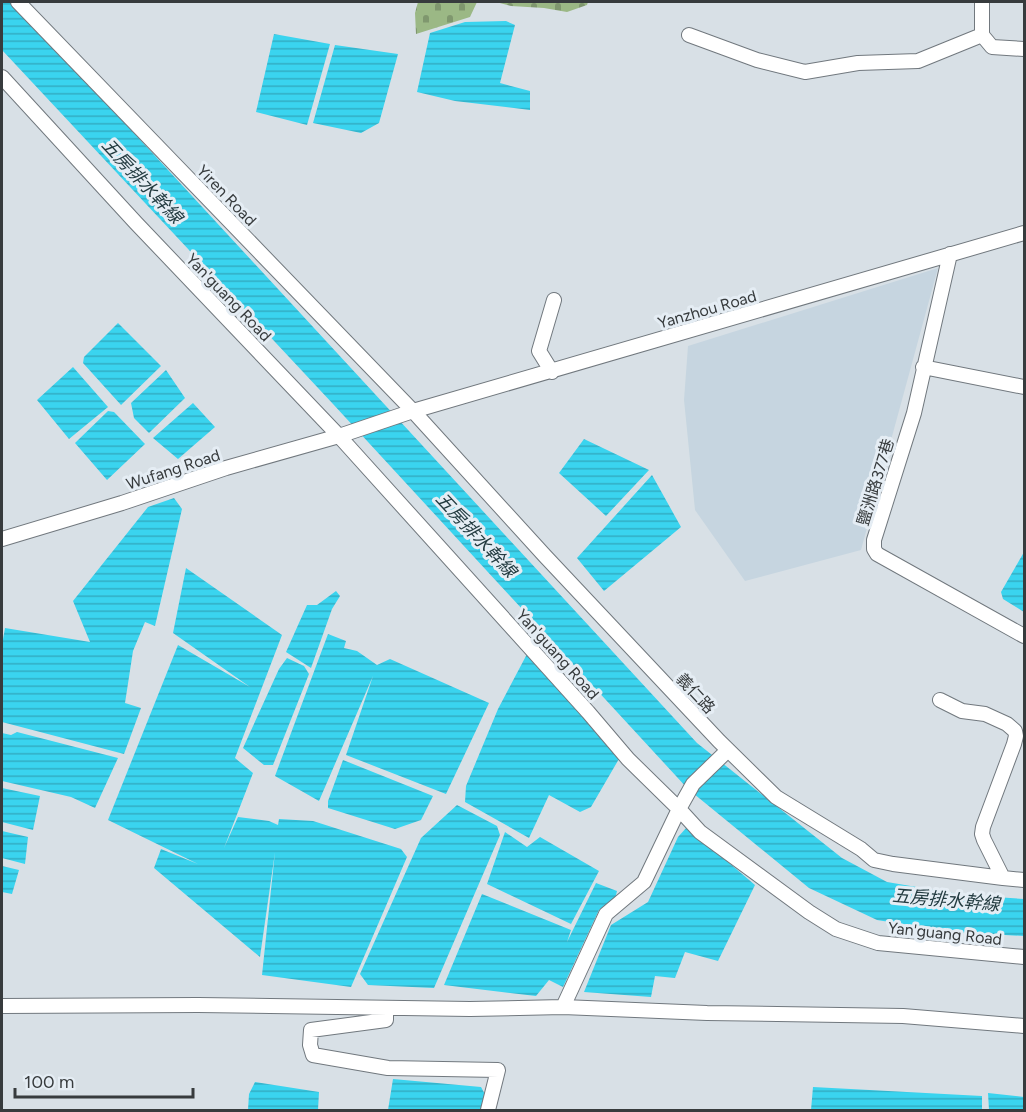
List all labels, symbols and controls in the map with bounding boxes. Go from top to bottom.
water label: 五房排水幹線 [97,134,188,229]
street label: Yiren Road [193,161,260,230]
street label: Yan'guang Road [182,250,275,345]
street label: Yanzhou Road [656,286,759,333]
street label: 鹽洲路377巷 [853,436,898,528]
street label: Wufang Road [124,445,222,494]
water label: 五房排水幹線 [431,488,522,583]
street label: Yan'guang Road [512,605,603,703]
street label: 義仁路 [672,669,719,717]
water label: 五房排水幹線 [891,884,1003,916]
street label: Yan'guang Road [887,918,1003,949]
scale bar [15,1061,194,1099]
text: 100 m [24,1071,74,1093]

